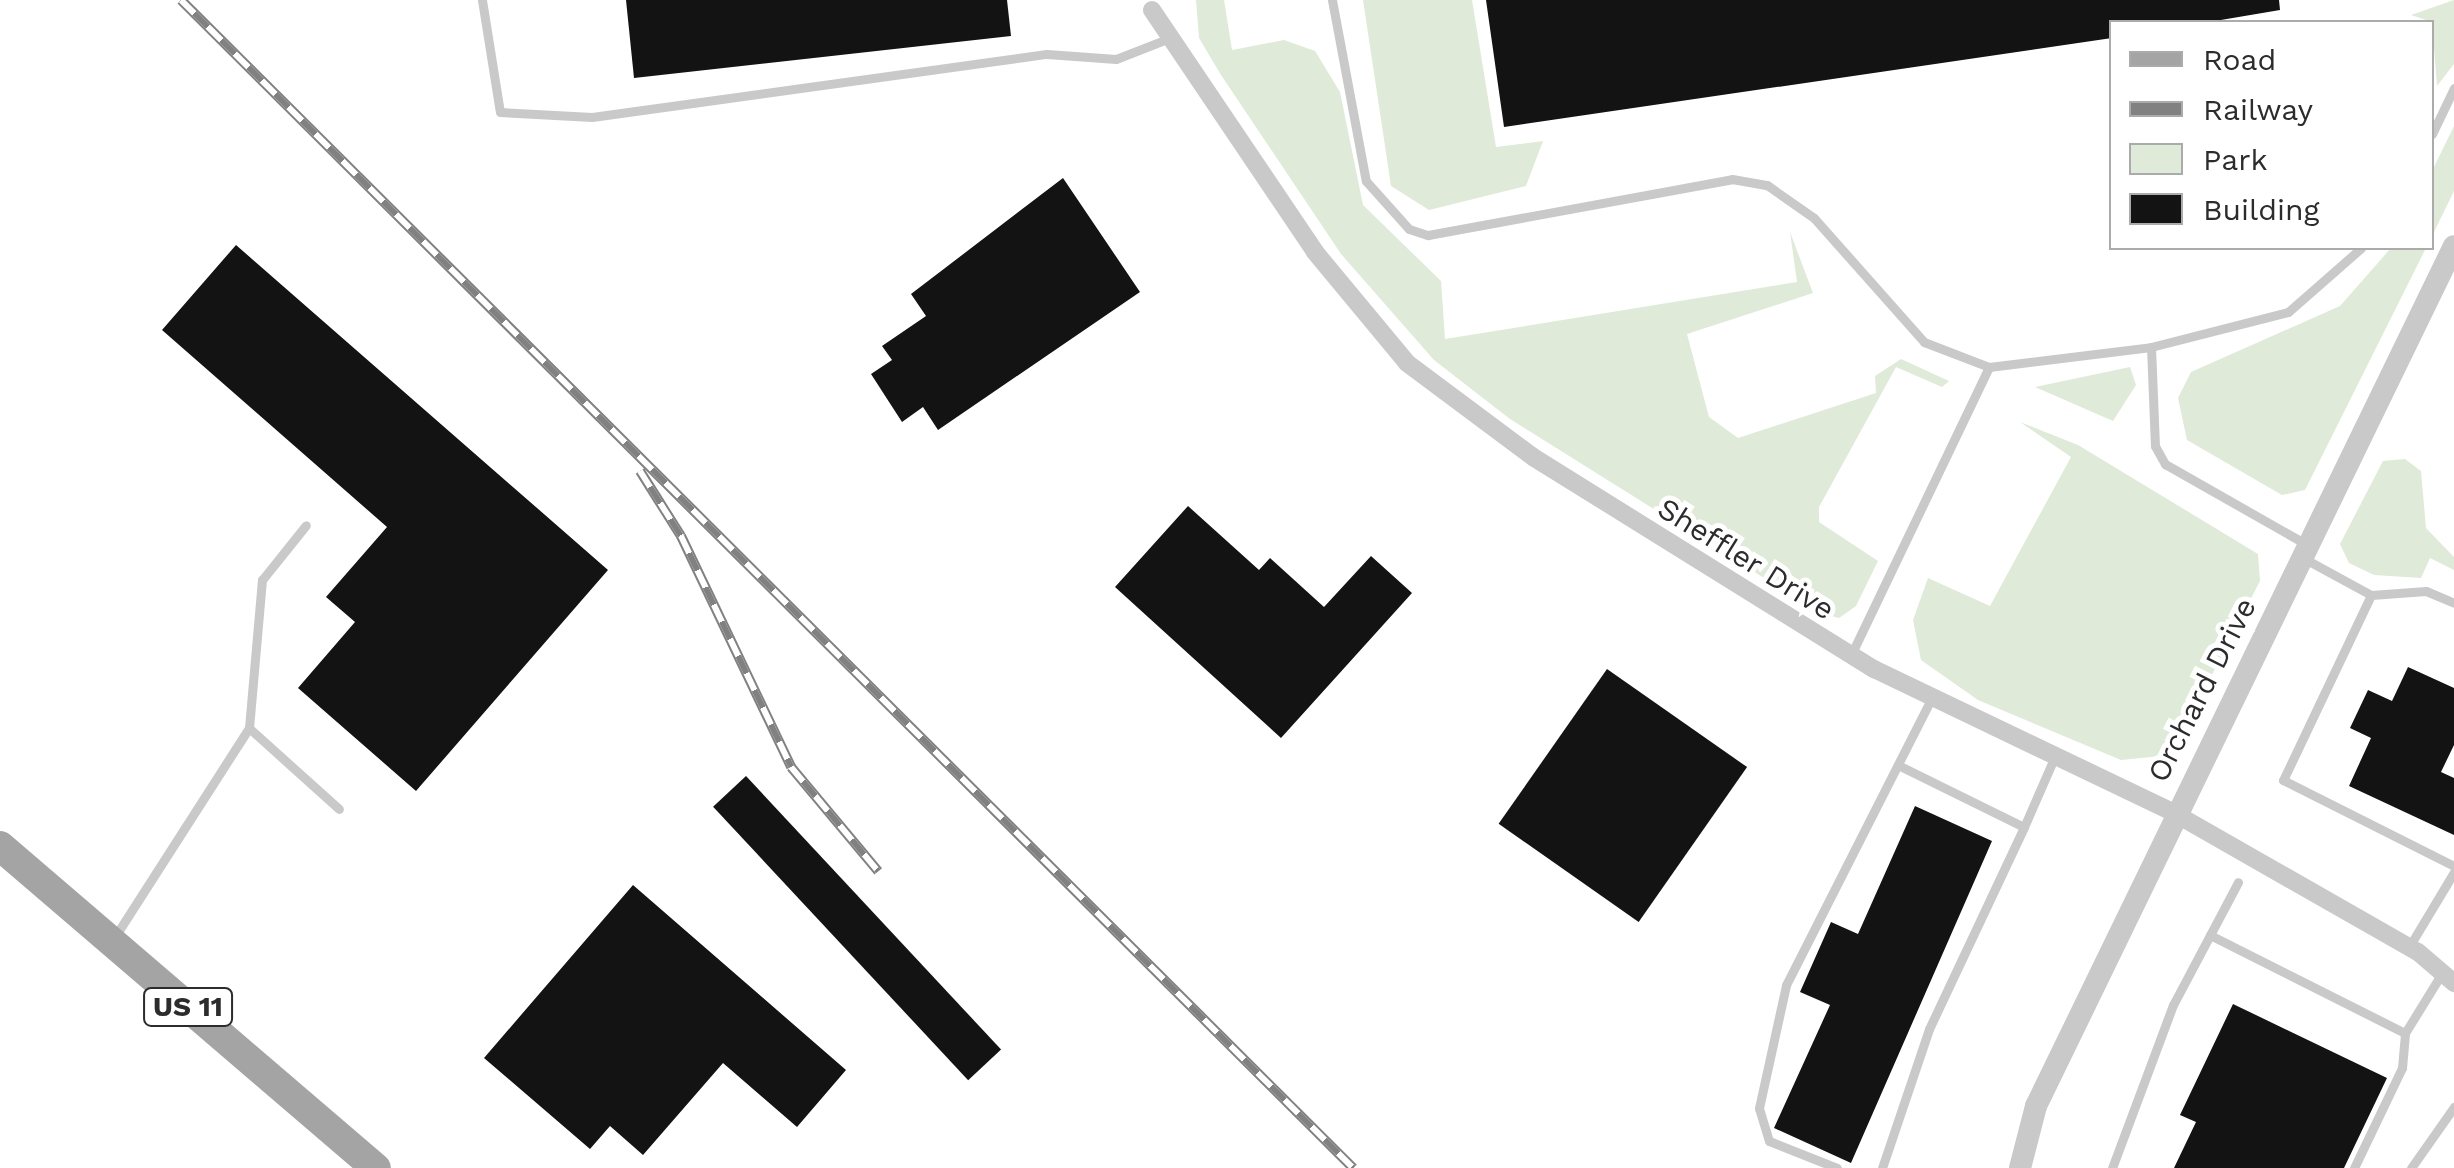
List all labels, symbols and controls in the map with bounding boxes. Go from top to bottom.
legend [2109,20,2434,250]
text: Road [2203,42,2276,77]
text: Railway [2203,92,2313,127]
text: Park [2203,142,2268,177]
text: Building [2203,192,2320,227]
street label: Sheffler Drive [1651,490,1841,628]
street label: Orchard Drive [2140,592,2264,788]
road number: US 11 [140,984,236,1030]

